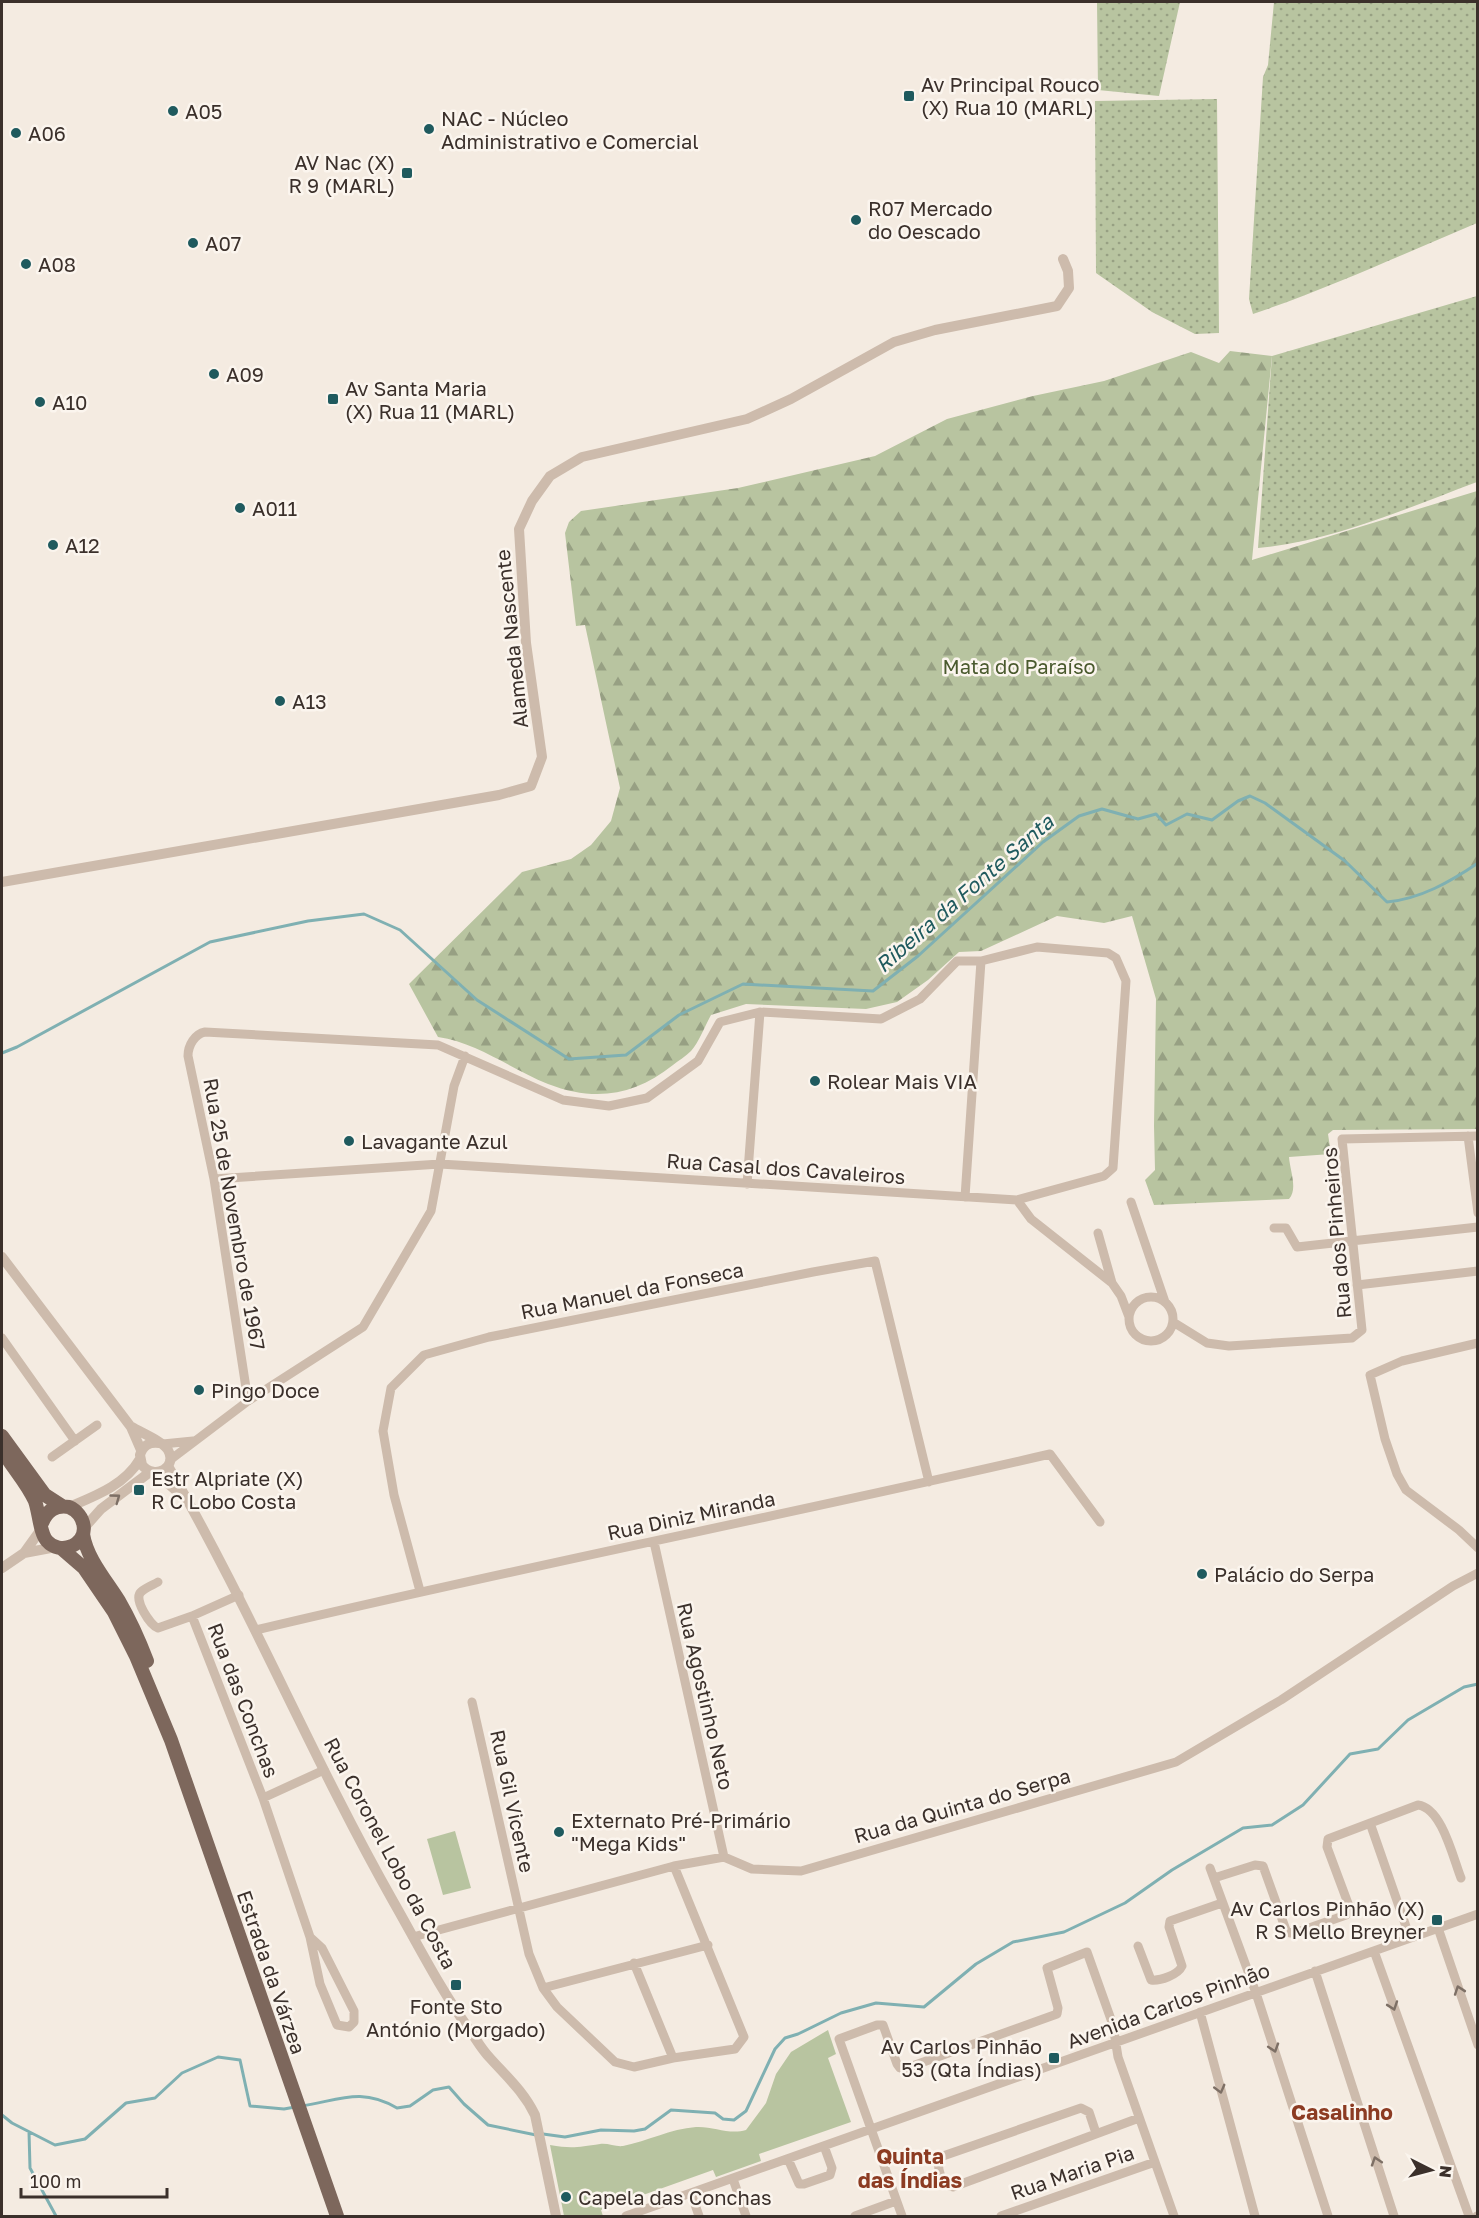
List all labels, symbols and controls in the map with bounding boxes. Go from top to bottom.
place label: Av Principal Rouco (X) Rua 10 (MARL) [921,72,1100,119]
marker: Av Principal Rouco (X) Rua 10 (MARL) [902,89,916,103]
place label: A05 [185,99,222,123]
marker: A05 [166,104,180,118]
place label: NAC - Núcleo Administrativo e Comercial [441,106,699,153]
place label: A06 [28,121,66,145]
marker: NAC - Núcleo Administrativo e Comercial [422,122,436,136]
marker: A06 [9,126,23,140]
place label: AV Nac (X) R 9 (MARL) [289,150,395,197]
marker: AV Nac (X) R 9 (MARL) [400,166,414,180]
place label: R07 Mercado do Oescado [868,196,993,243]
marker: R07 Mercado do Oescado [849,213,863,227]
place label: A07 [205,231,241,255]
marker: A07 [186,236,200,250]
place label: A08 [38,252,76,276]
marker: A08 [19,257,33,271]
place label: A09 [226,362,264,386]
marker: A09 [207,367,221,381]
place label: Av Santa Maria (X) Rua 11 (MARL) [345,376,515,423]
place label: A10 [52,390,88,414]
marker: Av Santa Maria (X) Rua 11 (MARL) [326,392,340,406]
marker: A10 [33,395,47,409]
place label: A011 [252,496,298,520]
marker: A011 [233,501,247,515]
place label: A12 [65,533,100,557]
marker: A12 [46,538,60,552]
street label: Alameda Nascente [490,548,532,730]
park label: Mata do Paraíso [943,654,1095,678]
place label: A13 [292,689,327,713]
marker: A13 [273,694,287,708]
water label: Ribeira da Fonte Santa [870,808,1059,977]
place label: Rolear Mais VIA [827,1069,977,1093]
marker: Rolear Mais VIA [808,1074,822,1088]
street label: Rua 25 de Novembro de 1967 [199,1076,271,1352]
place label: Lavagante Azul [361,1129,508,1153]
marker: Lavagante Azul [342,1134,356,1148]
street label: Rua dos Pinheiros [1317,1146,1355,1320]
street label: Rua Casal dos Cavaleiros [666,1148,906,1188]
street label: Rua Manuel da Fonseca [519,1257,745,1323]
place label: Pingo Doce [211,1378,320,1402]
marker: Pingo Doce [192,1383,206,1397]
place label: Estr Alpriate (X) R C Lobo Costa [151,1466,304,1513]
marker: Estr Alpriate (X) R C Lobo Costa [132,1483,146,1497]
street label: Rua Diniz Miranda [605,1485,777,1545]
one-way arrow [109,1495,120,1506]
place label: Palácio do Serpa [1214,1562,1374,1586]
marker: Palácio do Serpa [1195,1567,1209,1581]
street label: Rua Agostinho Neto [673,1600,739,1792]
street label: Rua das Conchas [203,1619,285,1781]
street label: Rua Gil Vicente [486,1727,540,1875]
street label: Rua Coronel Lobo da Costa [320,1733,462,1973]
street label: Rua da Quinta do Serpa [851,1763,1073,1847]
place label: Externato Pré-Primário "Mega Kids" [571,1808,791,1855]
marker: Externato Pré-Primário "Mega Kids" [552,1825,566,1839]
street label: Estrada da Várzea [233,1887,311,2057]
place label: Av Carlos Pinhão (X) R S Mello Breyner [1230,1896,1425,1943]
marker: Av Carlos Pinhão (X) R S Mello Breyner [1430,1913,1444,1927]
street label: Avenida Carlos Pinhão [1063,1957,1273,2053]
marker: Fonte Sto António (Morgado) [449,1978,463,1992]
one-way arrow [1453,1985,1466,1996]
place label: Fonte Sto António (Morgado) [366,1994,546,2041]
one-way arrow [1385,2000,1398,2011]
place label: Av Carlos Pinhão 53 (Qta Índias) [881,2034,1042,2081]
one-way arrow [1266,2042,1279,2053]
marker: Av Carlos Pinhão 53 (Qta Índias) [1047,2051,1061,2065]
one-way arrow [1213,2083,1225,2094]
district label: Casalinho [1291,2099,1393,2125]
street label: Rua Maria Pia [1007,2140,1137,2204]
north arrow [1401,2140,1461,2200]
district label: Quinta das Índias [858,2143,963,2193]
one-way arrow [1371,2156,1383,2167]
scale bar [21,2161,166,2199]
text: N [1435,2164,1456,2179]
text: 100 m [30,2170,81,2192]
place label: Capela das Conchas [578,2185,772,2209]
marker: Capela das Conchas [559,2190,573,2204]

